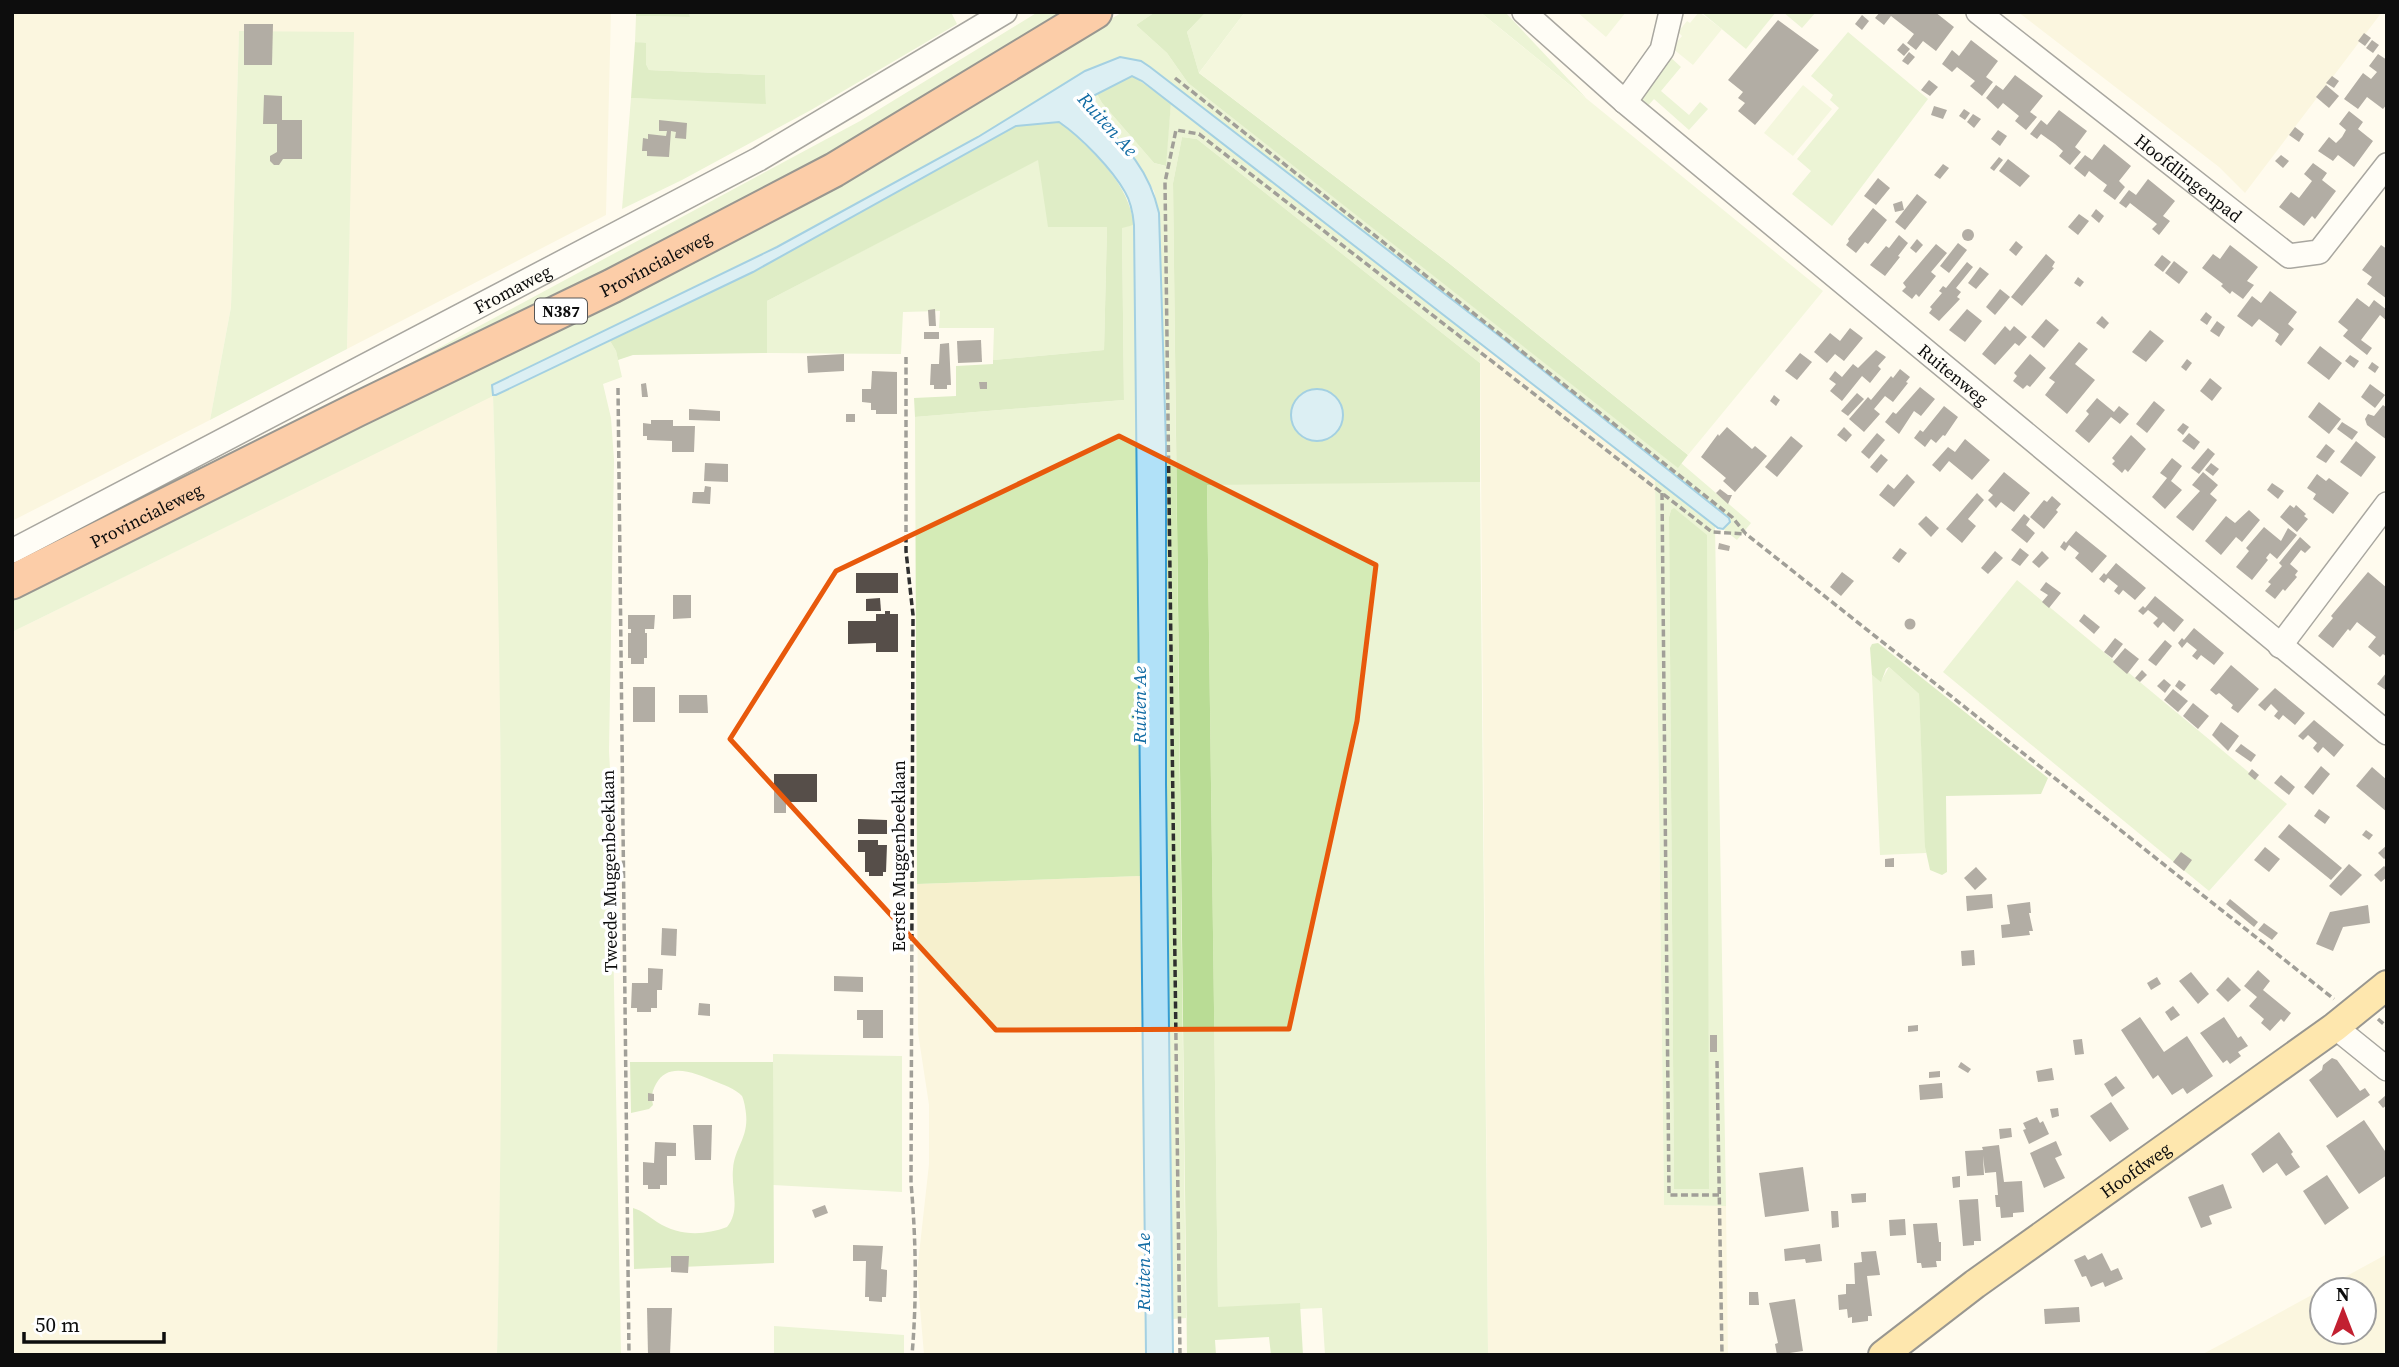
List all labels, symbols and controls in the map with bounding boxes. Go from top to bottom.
water label: Ruiten Ae [1072,86,1144,162]
street label: Hoofdlingenpad [2130,127,2248,228]
street label: Provincialeweg [595,224,716,303]
street label: Fromaweg [469,258,555,319]
road number: N387 [535,298,587,324]
street label: Ruitenweg [1913,338,1994,411]
street label: Provincialeweg [86,476,207,554]
water label: Ruiten Ae [1126,666,1152,745]
street label: Eerste Muggenbeeklaan [886,760,911,952]
street label: Tweede Muggenbeeklaan [595,769,623,973]
street label: Hoofdweg [2095,1136,2176,1204]
water label: Ruiten Ae [1130,1233,1156,1312]
north arrow [2308,1276,2378,1346]
text: N [2336,1281,2350,1307]
scale bar [24,1300,164,1344]
text: 50 m [35,1310,80,1339]

